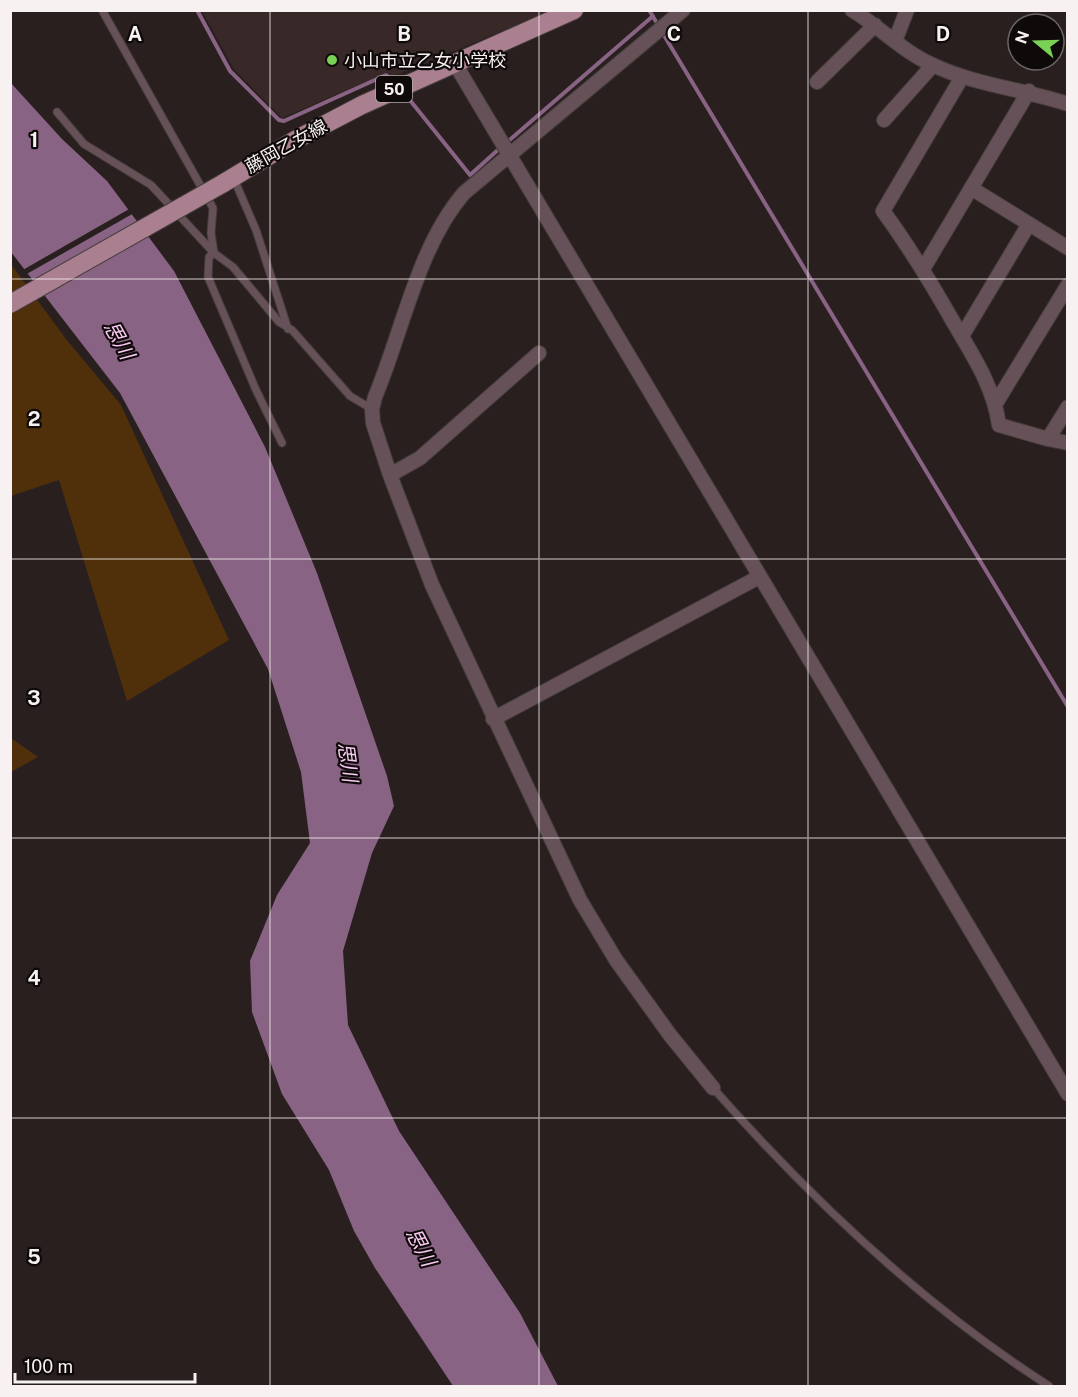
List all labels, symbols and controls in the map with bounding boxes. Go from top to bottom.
north arrow [1006,12,1066,72]
text: A [128,22,142,46]
text: B [397,22,411,46]
text: C [667,22,681,46]
text: D [936,22,950,46]
text: N [1011,28,1033,46]
place label: 小山市立乙女小学校 [344,50,506,71]
marker: 小山市立乙女小学校 [325,53,339,67]
road number: 50 [376,76,412,102]
street label: 藤岡乙女線 [242,115,330,177]
text: 1 [30,128,38,152]
water label: 思川 [99,317,140,365]
text: 2 [28,407,40,431]
text: 3 [27,686,41,710]
water label: 思川 [333,741,363,785]
text: 4 [27,966,41,990]
water label: 思川 [401,1224,442,1272]
text: 5 [27,1245,41,1269]
scale bar [15,1346,195,1384]
text: 100 m [24,1356,73,1377]

